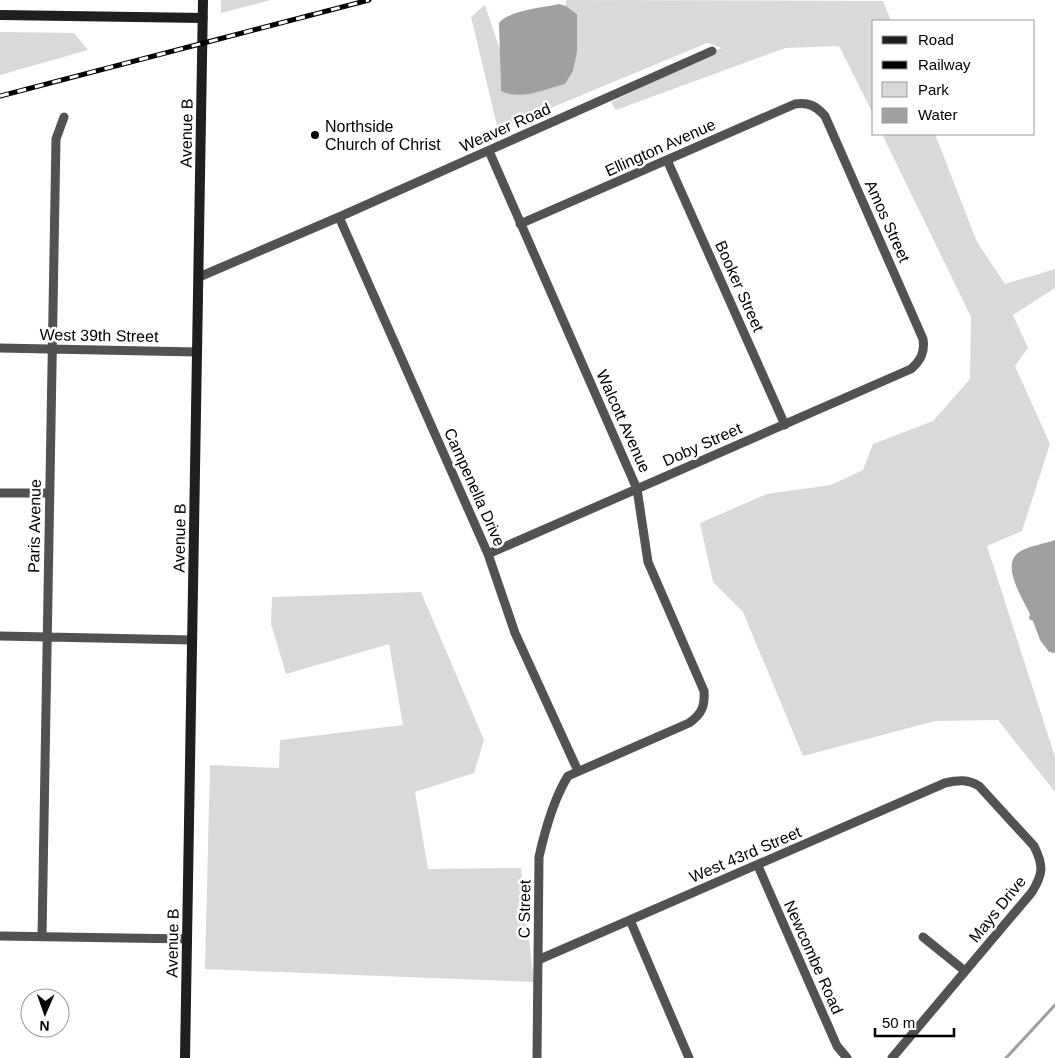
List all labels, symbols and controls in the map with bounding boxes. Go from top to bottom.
legend [872,20,1035,135]
text: Road [918,31,954,48]
text: Railway [918,56,971,73]
text: Park [918,81,949,98]
street label: Avenue B [177,98,196,168]
street label: Weaver Road [457,100,553,155]
text: Water [918,106,957,123]
street label: Ellington Avenue [602,115,718,179]
place label: Northside Church of Christ [325,118,441,153]
marker: Northside Church of Christ [309,129,321,141]
street label: Amos Street [862,178,913,265]
street label: Booker Street [712,238,767,335]
street label: West 39th Street [39,326,159,345]
street label: Walcott Avenue [593,367,654,475]
street label: Doby Street [660,419,745,469]
street label: Campenella Drive [441,426,508,549]
street label: Paris Avenue [25,479,44,573]
street label: Avenue B [170,503,189,573]
street label: West 43rd Street [687,823,804,886]
street label: Mays Drive [966,873,1029,946]
street label: C Street [515,879,534,938]
street label: Newcombe Road [781,898,846,1017]
street label: Avenue B [163,908,182,978]
north arrow [20,988,70,1038]
scale bar [875,1006,954,1038]
text: 50 m [882,1014,915,1031]
text: N [39,1018,50,1034]

